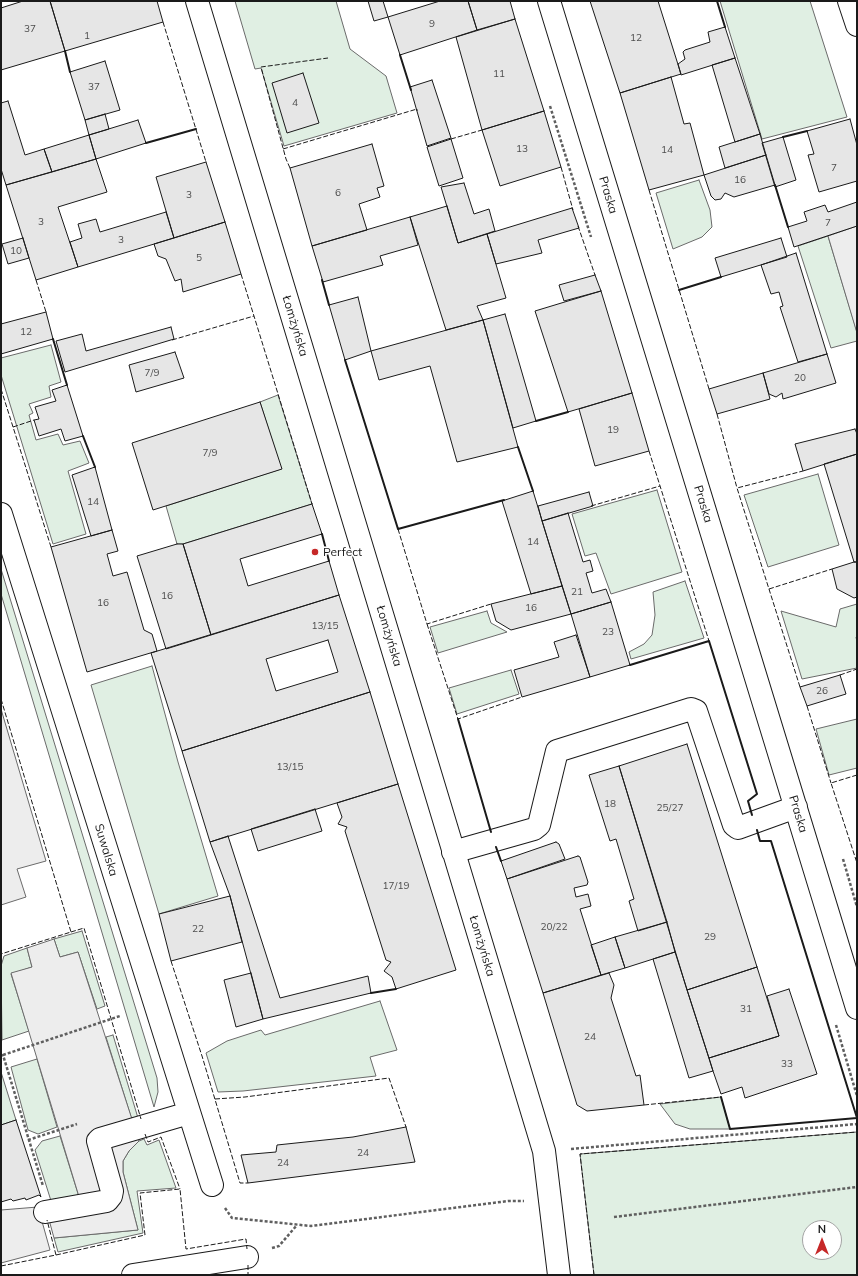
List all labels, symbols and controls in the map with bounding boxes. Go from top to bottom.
house number: 9 [429,18,435,30]
house number: 37 [24,23,36,35]
house number: 1 [84,30,90,42]
house number: 12 [630,32,642,44]
house number: 11 [493,68,505,80]
house number: 37 [88,81,100,93]
house number: 4 [292,97,298,109]
house number: 13 [516,143,528,155]
house number: 14 [661,144,673,156]
house number: 7 [831,162,837,174]
house number: 16 [734,174,746,186]
street label: Praska [595,175,621,215]
house number: 6 [335,187,341,199]
house number: 3 [186,189,192,201]
house number: 3 [38,216,44,228]
house number: 7 [825,217,831,229]
house number: 3 [118,234,124,246]
house number: 10 [10,245,22,257]
house number: 5 [196,252,202,264]
street label: Łomżyńska [279,294,311,358]
house number: 12 [20,326,32,338]
house number: 7/9 [145,367,159,379]
house number: 20 [794,372,806,384]
house number: 19 [607,424,619,436]
house number: 7/9 [203,447,217,459]
street label: Praska [690,484,716,524]
house number: 14 [87,496,99,508]
house number: 14 [527,536,539,548]
place label: Perfect [323,545,362,559]
marker: Perfect [310,547,320,557]
house number: 21 [571,586,583,598]
house number: 16 [161,590,173,602]
house number: 16 [97,597,109,609]
house number: 16 [525,602,537,614]
street label: Łomżyńska [373,604,405,668]
house number: 13/15 [312,620,338,632]
house number: 23 [602,626,614,638]
house number: 26 [816,685,828,697]
house number: 13/15 [277,761,303,773]
street label: Praska [785,794,811,834]
house number: 18 [604,798,616,810]
house number: 25/27 [657,802,683,814]
street label: Suwalska [91,822,121,878]
house number: 17/19 [383,880,409,892]
street label: Łomżyńska [466,914,498,978]
house number: 20/22 [541,921,567,933]
house number: 22 [192,923,204,935]
house number: 29 [704,931,716,943]
house number: 31 [740,1003,752,1015]
house number: 24 [584,1031,596,1043]
house number: 33 [781,1058,793,1070]
house number: 24 [357,1147,369,1159]
house number: 24 [277,1157,289,1169]
north arrow [802,1220,842,1260]
text: N [818,1222,826,1236]

